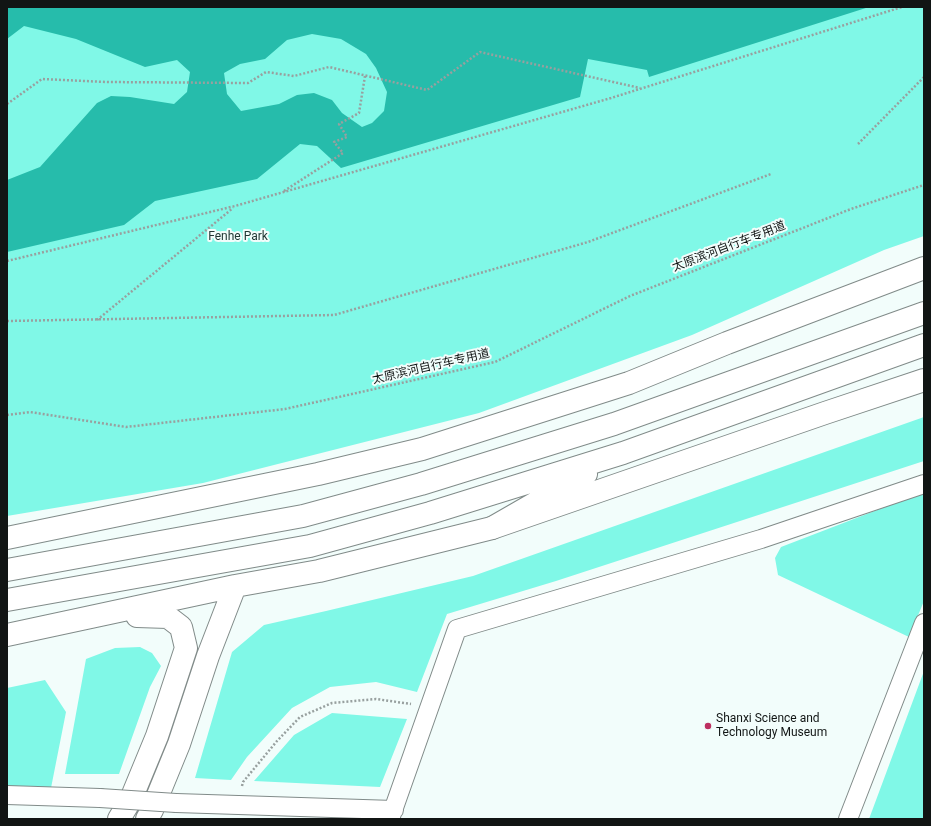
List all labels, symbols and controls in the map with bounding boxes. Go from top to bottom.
street label: 太原滨河自行车专用道 [670,219,788,275]
park label: Fenhe Park [208,230,268,244]
street label: 太原滨河自行车专用道 [371,346,491,388]
place label: Shanxi Science and Technology Museum [716,712,827,740]
marker: Shanxi Science and Technology Museum [703,721,713,731]

